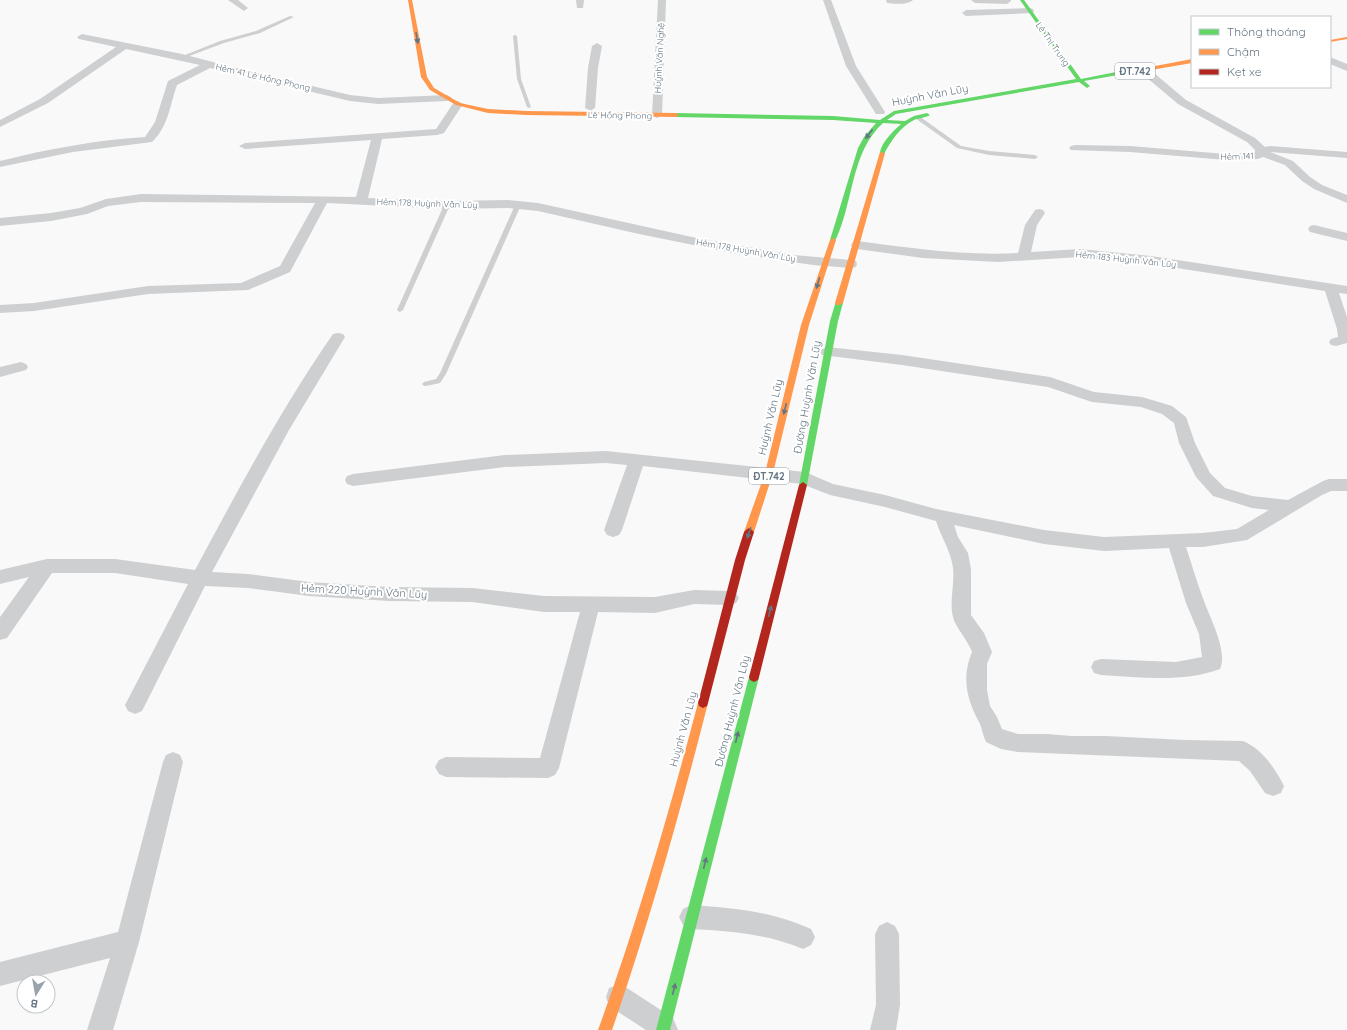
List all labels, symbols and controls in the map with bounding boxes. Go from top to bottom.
legend [1191,16,1331,88]
street label: Lê Thị Trung [1034,20,1072,68]
street label: Huỳnh Văn Nghệ [652,22,666,94]
text: Thông thoáng [1227,24,1306,39]
one-way arrow [414,32,420,44]
text: Chậm [1227,44,1260,59]
street label: Hẻm 41 Lê Hồng Phong [215,61,311,93]
road number: ĐT.742 [1115,63,1155,79]
text: Kẹt xe [1227,64,1262,79]
street label: Huỳnh Văn Lũy [891,81,969,109]
street label: Lê Hồng Phong [588,109,652,121]
one-way arrow [865,129,873,140]
street label: Hẻm 141 [1220,150,1254,162]
street label: Hẻm 178 Huỳnh Văn Lũy [376,196,478,210]
street label: Hẻm 178 Huỳnh Văn Lũy [695,236,797,264]
street label: Hẻm 183 Huỳnh Văn Lũy [1075,248,1177,270]
one-way arrow [815,277,821,289]
street label: Đường Huỳnh Văn Lũy [790,339,824,455]
street label: Huỳnh Văn Lũy [754,378,786,456]
one-way arrow [781,402,787,415]
road number: ĐT.742 [749,468,789,484]
one-way arrow [746,528,752,540]
street label: Hẻm 220 Huỳnh Văn Lũy [300,581,428,601]
one-way arrow [767,605,773,617]
street label: Đường Huỳnh Văn Lũy [711,654,753,768]
street label: Huỳnh Văn Lũy [666,690,700,768]
one-way arrow [735,731,741,743]
one-way arrow [702,857,708,869]
north arrow [16,974,56,1014]
one-way arrow [671,983,677,995]
text: B [29,996,39,1011]

